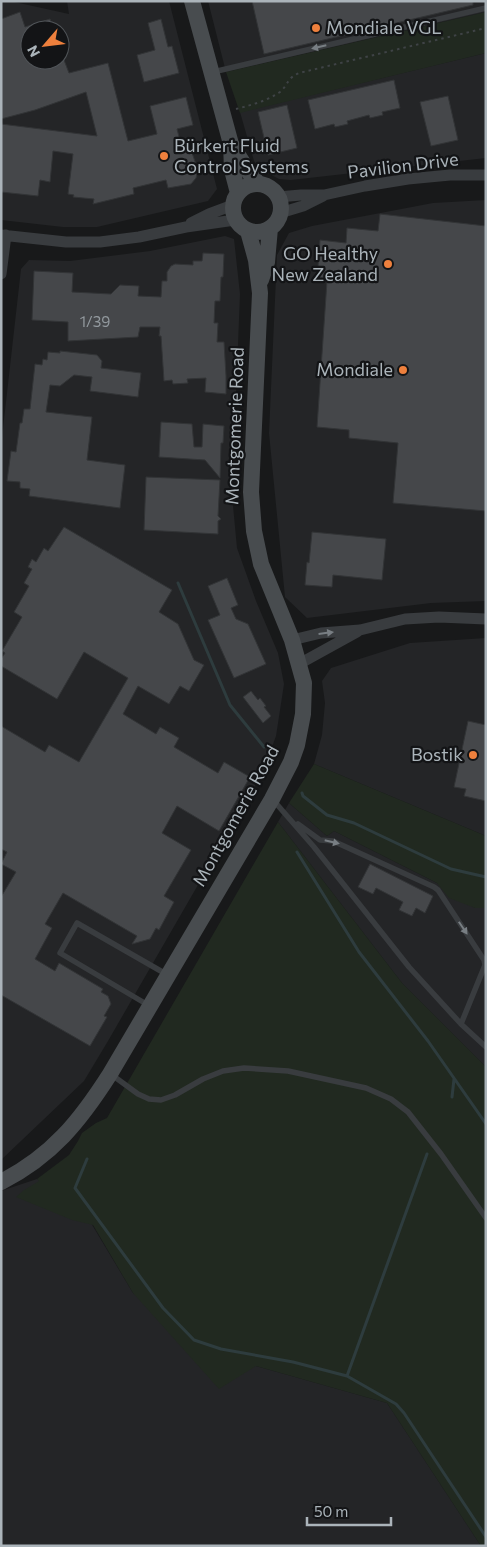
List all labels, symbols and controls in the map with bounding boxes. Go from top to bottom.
place label: Mondiale VGL [326,16,442,38]
north arrow [20,20,70,70]
marker: Mondiale VGL [310,22,322,34]
text: N [23,43,43,60]
one-way arrow [312,43,327,51]
place label: Bürkert Fluid Control Systems [174,134,309,177]
street label: Pavilion Drive [346,147,460,183]
marker: Bürkert Fluid Control Systems [158,150,170,162]
place label: GO Healthy New Zealand [272,242,378,285]
marker: GO Healthy New Zealand [382,258,394,270]
house number: 1/39 [80,312,110,330]
street label: Montgomerie Road [220,347,248,505]
place label: Mondiale [316,358,393,380]
marker: Mondiale [397,364,409,376]
one-way arrow [318,629,334,637]
street label: Montgomerie Road [187,741,283,890]
place label: Bostik [411,743,463,765]
marker: Bostik [467,749,479,761]
one-way arrow [324,838,340,846]
one-way arrow [458,921,468,935]
scale bar [307,1494,391,1526]
text: 50 m [314,1502,348,1520]

